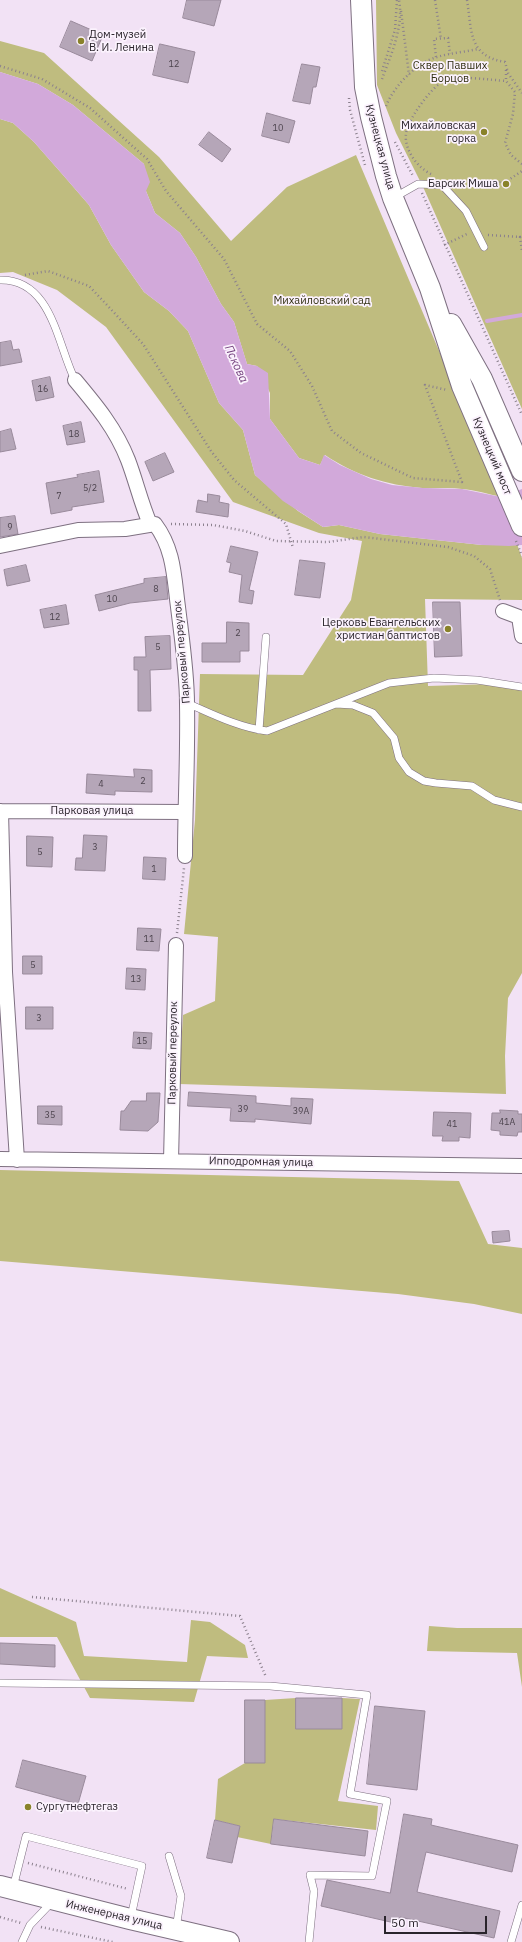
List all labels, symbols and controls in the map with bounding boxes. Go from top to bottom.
place label: Дом-музей В. И. Ленина [89,28,154,54]
marker: Дом-музей В. И. Ленина [76,36,86,46]
house number: 12 [169,59,179,69]
park label: Сквер Павших Борцов [413,59,487,85]
street label: Кузнецкая улица [362,103,398,191]
place label: Михайловская горка [401,119,476,145]
house number: 10 [273,123,283,133]
marker: Михайловская горка [479,127,489,137]
place label: Барсик Миша [428,177,498,191]
marker: Барсик Миша [501,179,511,189]
park label: Михайловский сад [273,294,371,308]
water label: Пскова [221,343,251,385]
house number: 16 [38,384,48,394]
street label: Кузнецкий мост [470,415,514,497]
house number: 18 [69,429,79,439]
house number: 5/2 [83,483,97,493]
house number: 7 [56,491,62,501]
house number: 9 [7,522,13,532]
house number: 8 [153,584,159,594]
house number: 10 [107,594,117,604]
street label: Парковый переулок [171,600,193,704]
house number: 12 [50,612,60,622]
place label: Церковь Евангельских христиан баптистов [322,616,440,642]
marker: Церковь Евангельских христиан баптистов [443,624,453,634]
house number: 2 [235,628,241,638]
house number: 5 [155,642,161,652]
house number: 2 [140,776,146,786]
house number: 4 [98,779,104,789]
street label: Парковая улица [51,804,133,818]
house number: 3 [92,842,98,852]
house number: 5 [37,847,43,857]
house number: 1 [151,864,157,874]
house number: 11 [144,934,154,944]
house number: 5 [30,960,36,970]
house number: 13 [131,974,141,984]
street label: Парковый переулок [165,1001,181,1105]
house number: 3 [36,1013,42,1023]
house number: 15 [137,1036,147,1046]
house number: 39 [238,1104,248,1114]
house number: 39А [293,1106,309,1116]
house number: 35 [45,1110,55,1120]
house number: 41А [499,1117,515,1127]
house number: 41 [447,1119,457,1129]
street label: Ипподромная улица [209,1154,313,1170]
place label: Сургутнефтегаз [36,1800,118,1814]
marker: Сургутнефтегаз [23,1802,33,1812]
street label: Инженерная улица [64,1897,164,1933]
scale bar [386,1908,489,1934]
text: 50 m [391,1915,419,1930]

